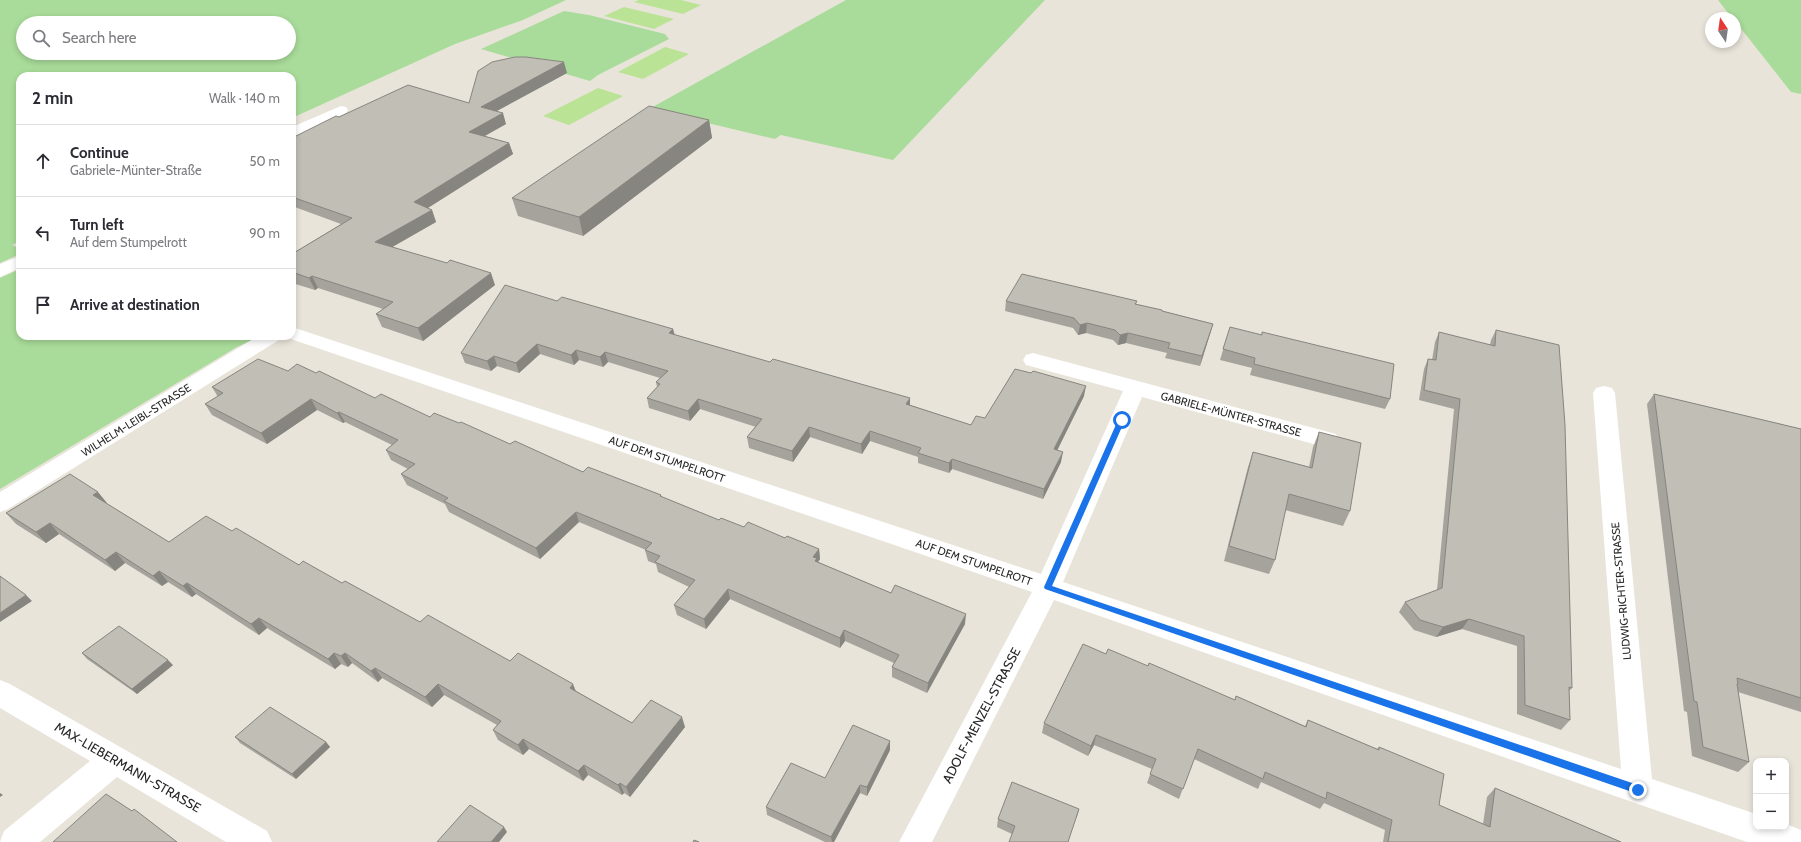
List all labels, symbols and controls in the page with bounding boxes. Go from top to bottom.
north arrow [1705,12,1741,48]
search box [16,16,296,60]
icon: search [30,27,52,49]
text: Search here [62,29,137,47]
text: 2 min [32,88,73,108]
text: Walk · 140 m [209,90,280,106]
text: Continue [70,144,129,162]
icon: ahead [32,150,54,172]
text: 50 m [250,153,280,169]
text: Gabriele-Münter-Straße [70,162,202,178]
text: Turn left [70,216,124,234]
icon: left [32,222,54,244]
text: 90 m [249,225,280,241]
text: Auf dem Stumpelrott [70,234,187,250]
icon: arrive [32,294,54,316]
text: Arrive at destination [70,296,200,314]
street label: WILHELM-LEIBL-STRASSE [79,380,193,460]
street label: GABRIELE-MÜNTER-STRASSE [1159,389,1303,439]
route start [1113,411,1131,429]
street label: AUF DEM STUMPELROTT [607,433,727,485]
street label: LUDWIG-RICHTER-STRASSE [1608,522,1634,660]
street label: AUF DEM STUMPELROTT [914,536,1034,588]
street label: ADOLF-MENZEL-STRASSE [938,644,1024,786]
street label: MAX-LIEBERMANN-STRASSE [52,718,204,816]
map controls [1753,758,1789,830]
button: + [1753,758,1789,794]
route end [1629,781,1647,799]
button: − [1753,794,1789,830]

